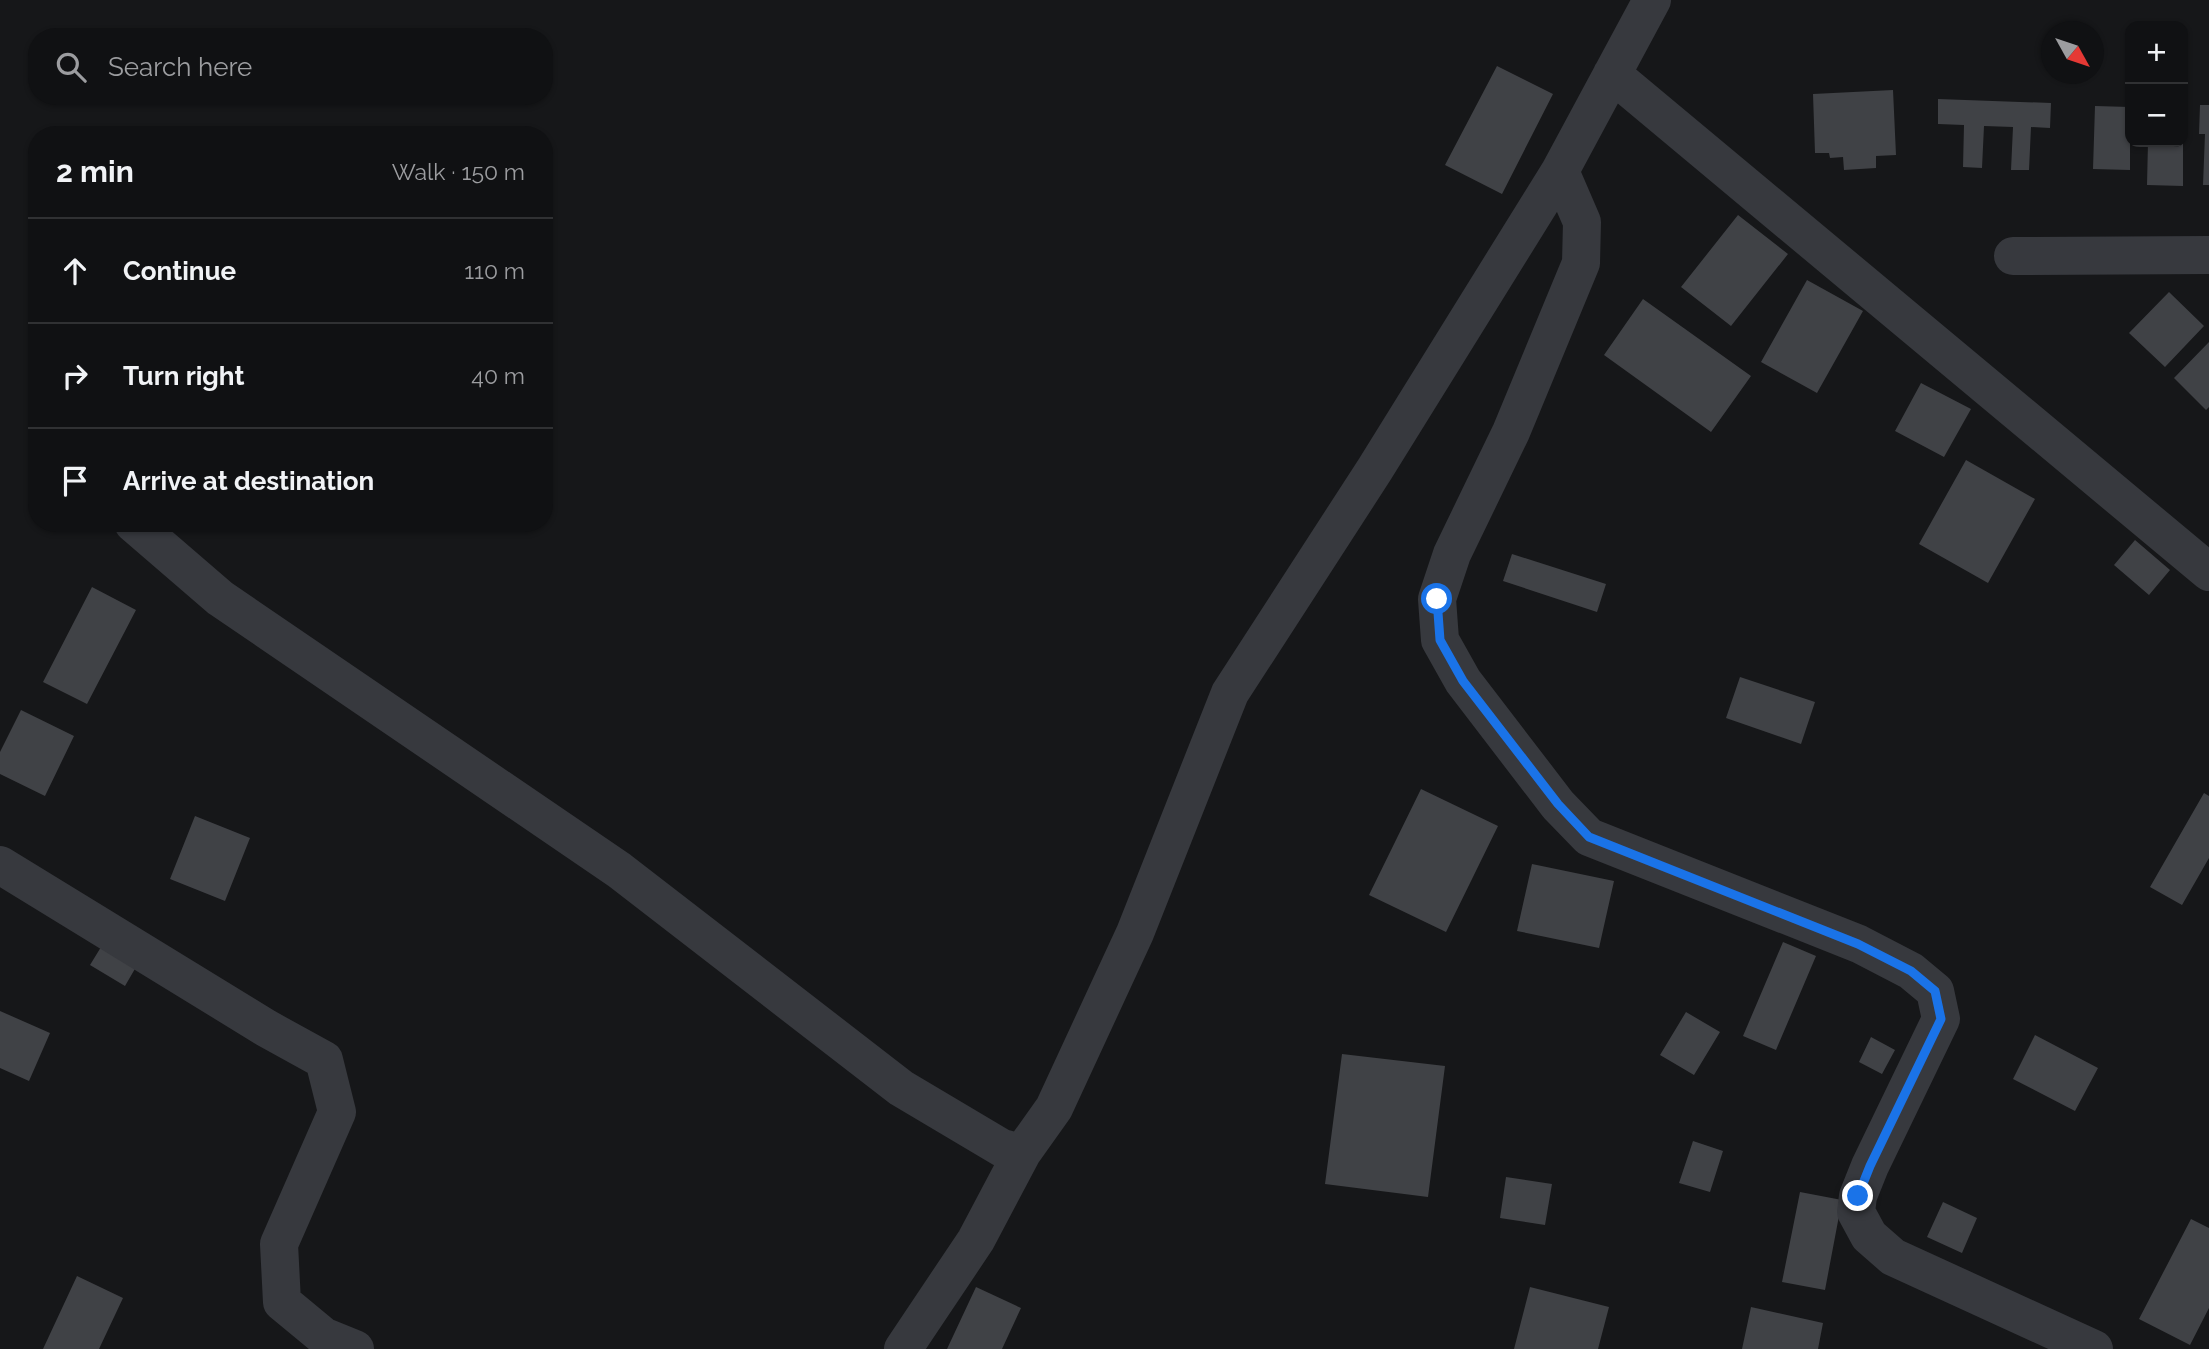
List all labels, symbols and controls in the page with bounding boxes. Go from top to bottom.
north arrow [2041,21,2104,84]
map controls [2125,21,2188,147]
button: + [2125,21,2188,84]
search box [28,28,553,105]
icon: search [52,48,90,86]
text: Search here [108,52,252,82]
button: − [2125,84,2188,147]
text: 2 min [56,154,134,189]
text: Walk · 150 m [392,158,525,185]
icon: ahead [56,252,94,290]
text: Continue [123,256,236,286]
text: 110 m [464,257,525,284]
icon: right [56,357,94,395]
text: Turn right [123,361,244,391]
text: 40 m [471,362,525,389]
icon: arrive [56,462,94,500]
text: Arrive at destination [123,466,374,496]
route start [1421,583,1452,614]
route end [1842,1180,1873,1211]

